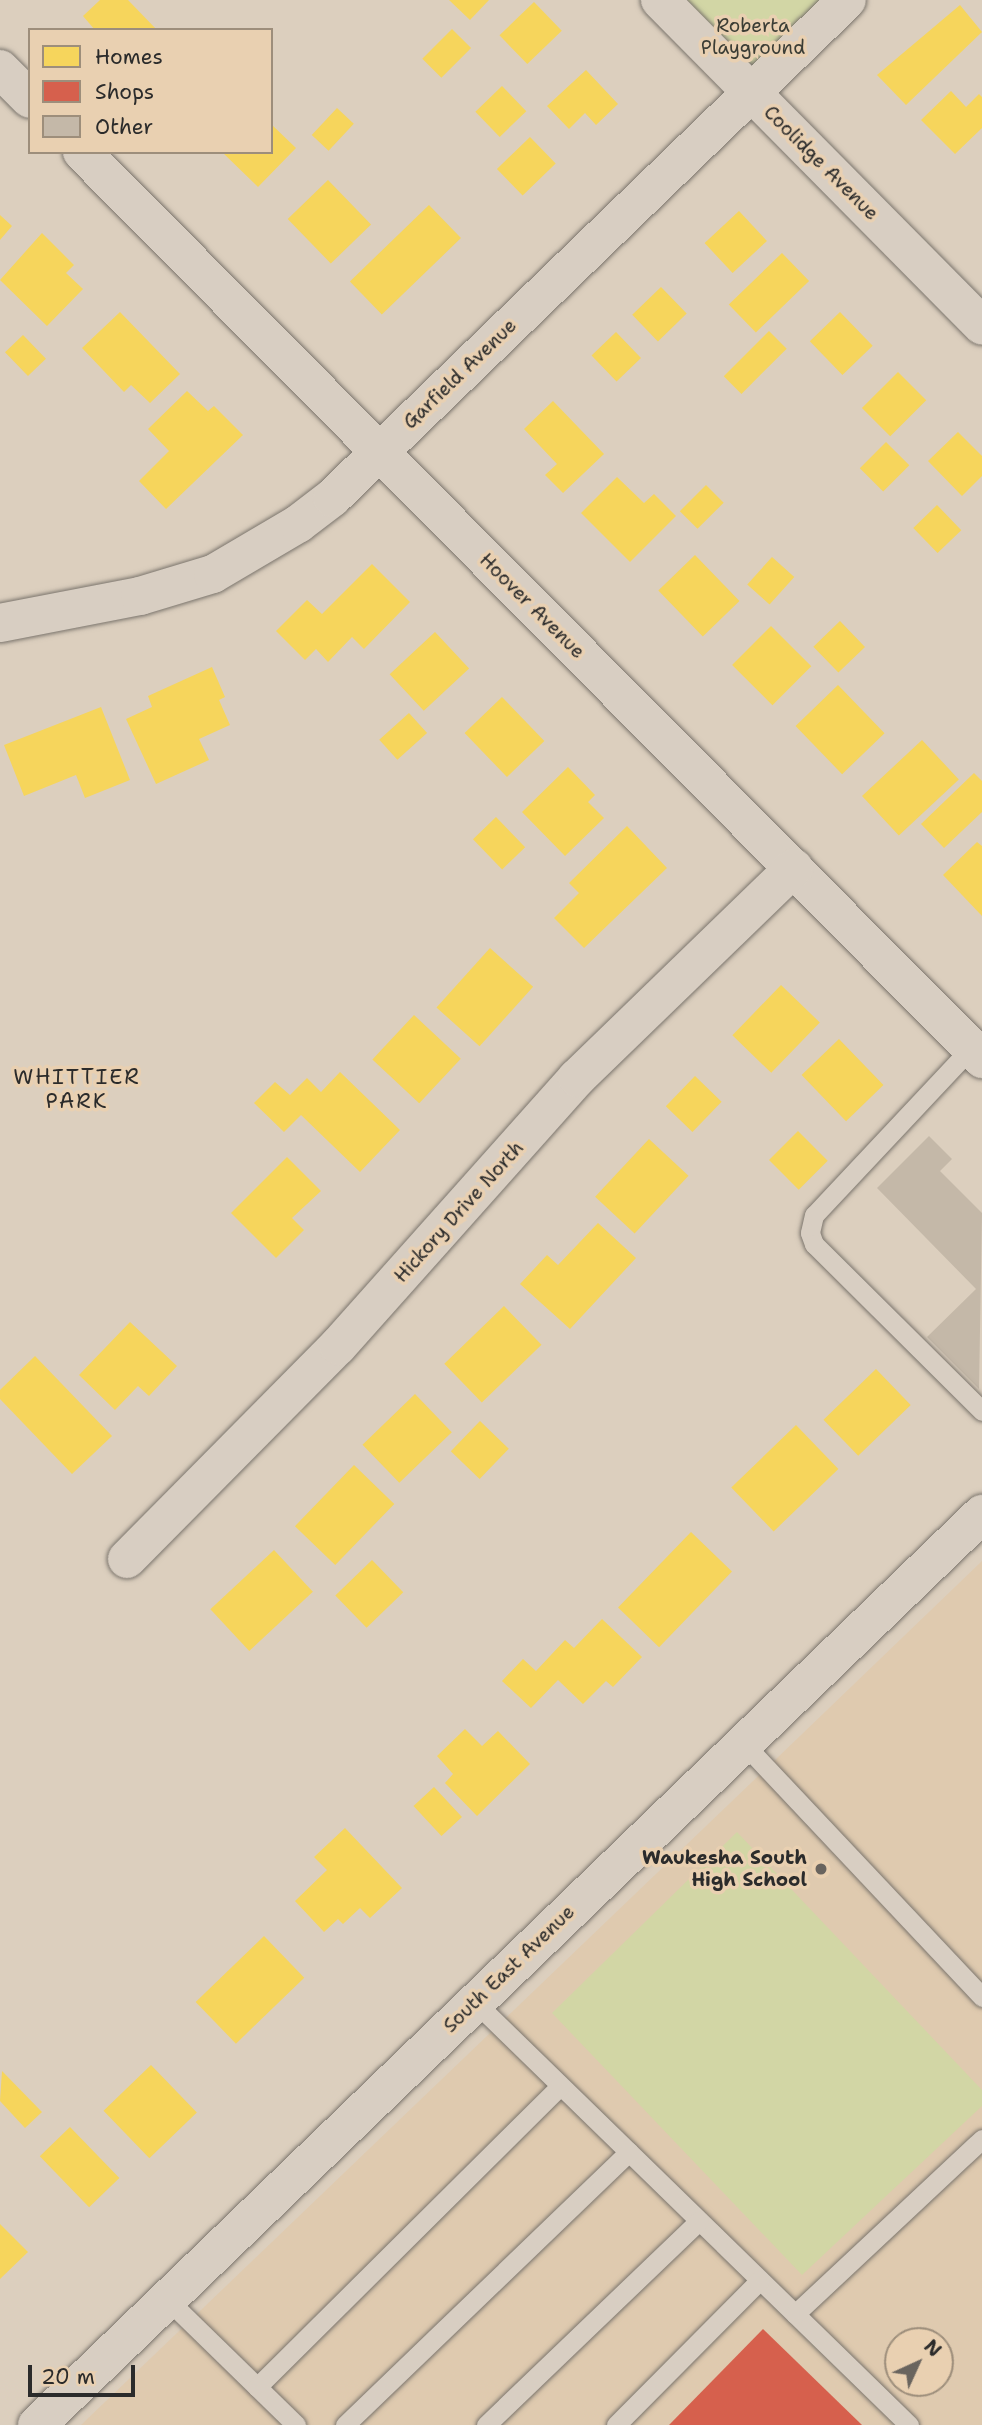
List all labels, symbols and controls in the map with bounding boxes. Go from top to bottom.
park label: Roberta Playground [701,15,805,59]
legend [28,28,273,154]
text: Homes [95,43,163,71]
text: Shops [95,78,154,106]
street label: Coolidge Avenue [759,101,883,225]
text: Other [95,113,153,141]
street label: Garfield Avenue [399,314,521,434]
street label: Hoover Avenue [475,549,589,663]
district label: WHITTIER PARK [14,1064,140,1114]
street label: Hickory Drive North [390,1137,528,1287]
place label: Waukesha South High School [642,1847,807,1891]
marker: Waukesha South High School [813,1861,829,1877]
street label: South East Avenue [439,1901,579,2037]
north arrow [884,2327,954,2397]
text: N [919,2334,947,2362]
scale bar [32,2352,138,2396]
text: 20 m [41,2363,95,2391]

